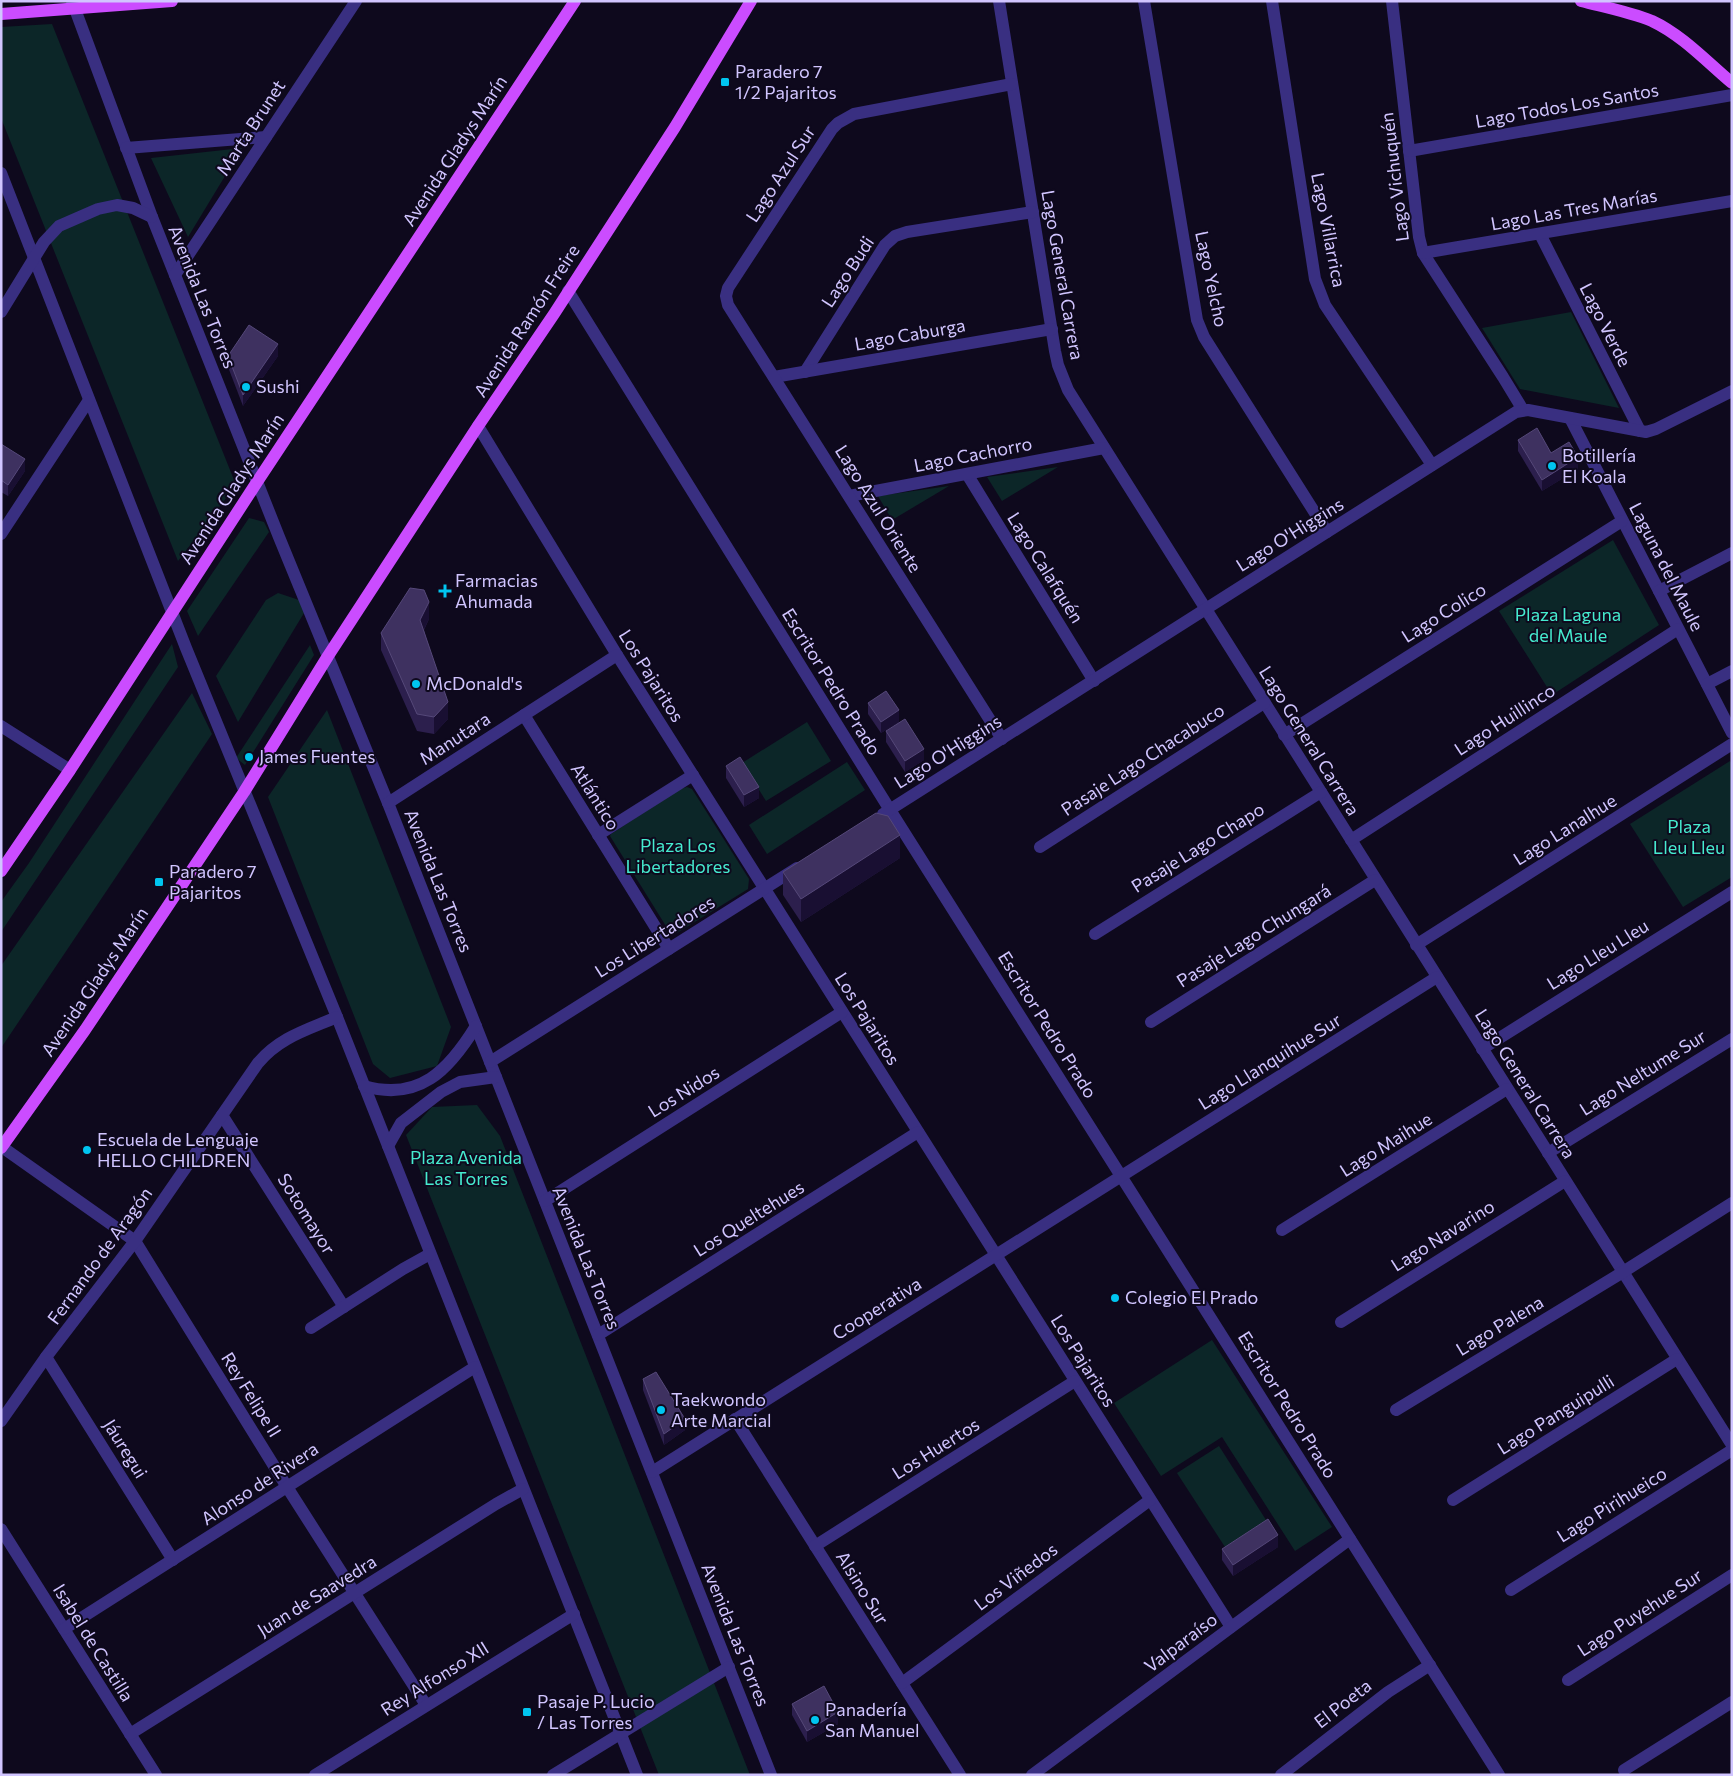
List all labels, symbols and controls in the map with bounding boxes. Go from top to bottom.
place label: Paradero 7 1/2 Pajaritos [735,60,837,103]
street label: Avenida Gladys Marín [397,71,511,230]
street label: Marta Brunet [211,75,289,180]
marker: Paradero 7 1/2 Pajaritos [719,76,731,88]
street label: Lago Todos Los Santos [1473,78,1660,132]
street label: Lago Vichuquén [1375,111,1413,243]
street label: Lago Azul Sur [741,121,820,226]
street label: Lago Villarrica [1307,171,1351,289]
street label: Lago Las Tres Marías [1489,184,1659,235]
street label: Lago General Carrera [1037,188,1089,362]
street label: Avenida Las Torres [164,222,242,371]
street label: Lago Yelcho [1191,229,1233,329]
street label: Lago Budi [816,232,878,311]
street label: Avenida Ramón Freire [469,240,584,401]
street label: Lago Verde [1575,279,1636,370]
street label: Lago Caburga [853,313,967,355]
place label: Sushi [256,375,300,397]
marker: Sushi [240,381,252,393]
street label: Avenida Gladys Marín [174,409,288,568]
street label: Lago Cachorro [912,432,1034,476]
street label: Lago Azul Oriente [831,441,927,576]
place label: Botillería El Koala [1562,444,1636,487]
marker: Botillería El Koala [1546,460,1558,472]
street label: Lago O'Higgins [1232,492,1347,576]
street label: Laguna del Maule [1625,499,1709,634]
street label: Lago Calafquén [1003,508,1089,627]
place label: Farmacias Ahumada [455,569,538,612]
street label: Lago Colico [1397,578,1490,647]
marker: Farmacias Ahumada [439,585,451,597]
park label: Plaza Laguna del Maule [1515,603,1621,646]
street label: Escritor Pedro Prado [778,604,886,759]
street label: Los Pajaritos [615,625,689,726]
street label: Lago General Carrera [1255,662,1365,819]
place label: McDonald's [426,672,523,694]
marker: McDonald's [410,678,422,690]
street label: Lago Huillinco [1450,679,1559,760]
street label: Pasaje Lago Chacabuco [1057,698,1228,820]
street label: Manutara [415,707,494,769]
street label: Lago O'Higgins [890,709,1005,793]
place label: James Fuentes [259,745,375,767]
marker: James Fuentes [243,751,255,763]
street label: Atlántico [567,759,625,834]
street label: Lago Lanalhue [1509,789,1620,870]
street label: Pasaje Lago Chapo [1127,797,1268,897]
street label: Avenida Las Torres [400,806,478,955]
park label: Plaza Lleu Lleu [1653,815,1725,858]
park label: Plaza Los Libertadores [626,834,730,877]
place label: Paradero 7 Pajaritos [169,860,257,903]
marker: Paradero 7 Pajaritos [153,876,165,888]
street label: Pasaje Lago Chungará [1172,879,1335,992]
street label: Los Libertadores [590,890,719,982]
street label: Avenida Gladys Marín [36,903,152,1060]
street label: Lago Lleu Lleu [1543,914,1652,994]
street label: Escritor Pedro Prado [994,947,1102,1102]
street label: Los Pajaritos [831,968,905,1069]
street label: Lago General Carrera [1471,1005,1581,1162]
street label: Lago Llanquihue Sur [1194,1008,1345,1114]
street label: Lago Neltume Sur [1575,1024,1710,1120]
street label: Los Nidos [644,1061,723,1122]
street label: Lago Maihue [1335,1107,1436,1181]
place label: Escuela de Lenguaje HELLO CHILDREN [97,1128,258,1171]
marker: Escuela de Lenguaje HELLO CHILDREN [81,1144,93,1156]
park label: Plaza Avenida Las Torres [410,1146,522,1189]
street label: Sotomayor [273,1169,340,1258]
street label: Los Queltehues [689,1175,808,1261]
street label: Fernando de Aragón [42,1183,156,1328]
street label: Avenida Las Torres [548,1183,626,1332]
street label: Lago Navarino [1387,1195,1498,1276]
street label: Cooperativa [828,1272,925,1344]
place label: Colegio El Prado [1125,1286,1258,1308]
street label: Lago Palena [1452,1290,1547,1360]
marker: Colegio El Prado [1109,1292,1121,1304]
street label: Los Pajaritos [1047,1310,1121,1411]
street label: Escritor Pedro Prado [1234,1327,1342,1482]
street label: Rey Felipe II [217,1348,287,1441]
street label: Lago Panguipulli [1493,1369,1618,1459]
place label: Taekwondo Arte Marcial [671,1388,772,1431]
marker: Taekwondo Arte Marcial [655,1404,667,1416]
street label: Los Huertos [888,1413,983,1484]
street label: Jáuregui [99,1415,153,1482]
street label: Alonso de Rivera [197,1437,322,1529]
street label: Lago Pirihueico [1552,1462,1670,1547]
street label: Los Viñedos [969,1538,1061,1615]
street label: Alsino Sur [832,1547,894,1628]
street label: Juan de Saavedra [253,1550,380,1641]
street label: Avenida Las Torres [697,1560,775,1709]
street label: Lago Puyehue Sur [1573,1564,1706,1661]
street label: Isabel de Castilla [49,1580,139,1705]
street label: Valparaíso [1140,1608,1221,1677]
street label: Rey Alfonso XII [377,1636,492,1720]
street label: El Poeta [1309,1674,1375,1732]
place label: Pasaje P. Lucio / Las Torres [537,1690,655,1733]
place label: Panadería San Manuel [825,1698,920,1741]
marker: Pasaje P. Lucio / Las Torres [521,1706,533,1718]
marker: Panadería San Manuel [809,1714,821,1726]

